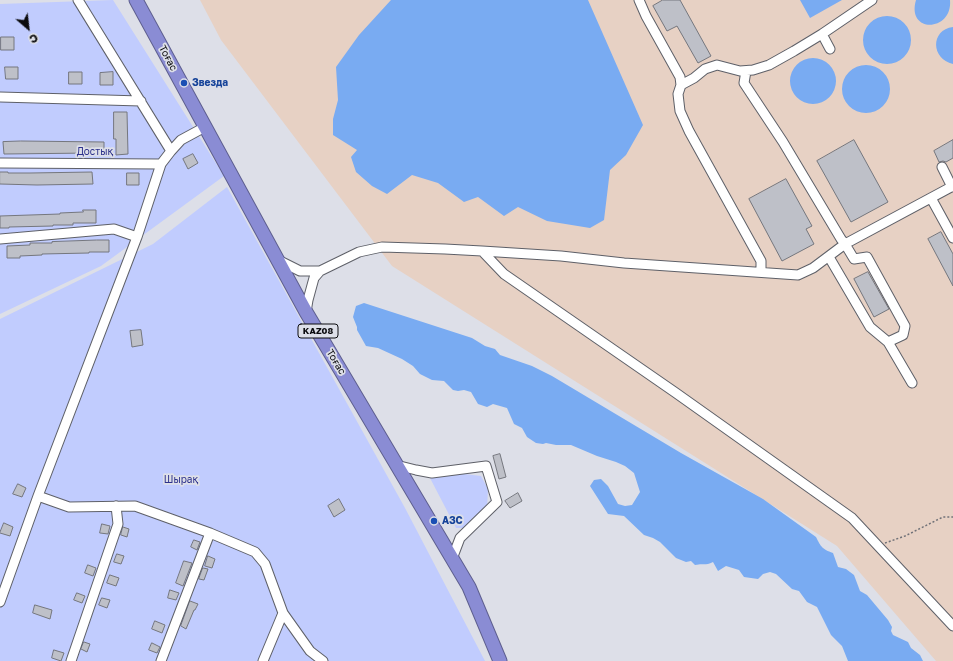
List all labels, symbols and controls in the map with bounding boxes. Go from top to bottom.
north arrow [8,8,48,48]
text: С [27,31,40,47]
street label: Тоғас [156,43,180,73]
place label: Звезда [192,77,228,89]
marker: Звезда [179,78,189,88]
park label: Достық [77,146,113,158]
road number: KAZ08 [298,324,338,338]
street label: Тоғас [324,347,348,377]
park label: Шырақ [164,474,198,486]
place label: АЗС [442,515,463,527]
marker: АЗС [429,516,439,526]

